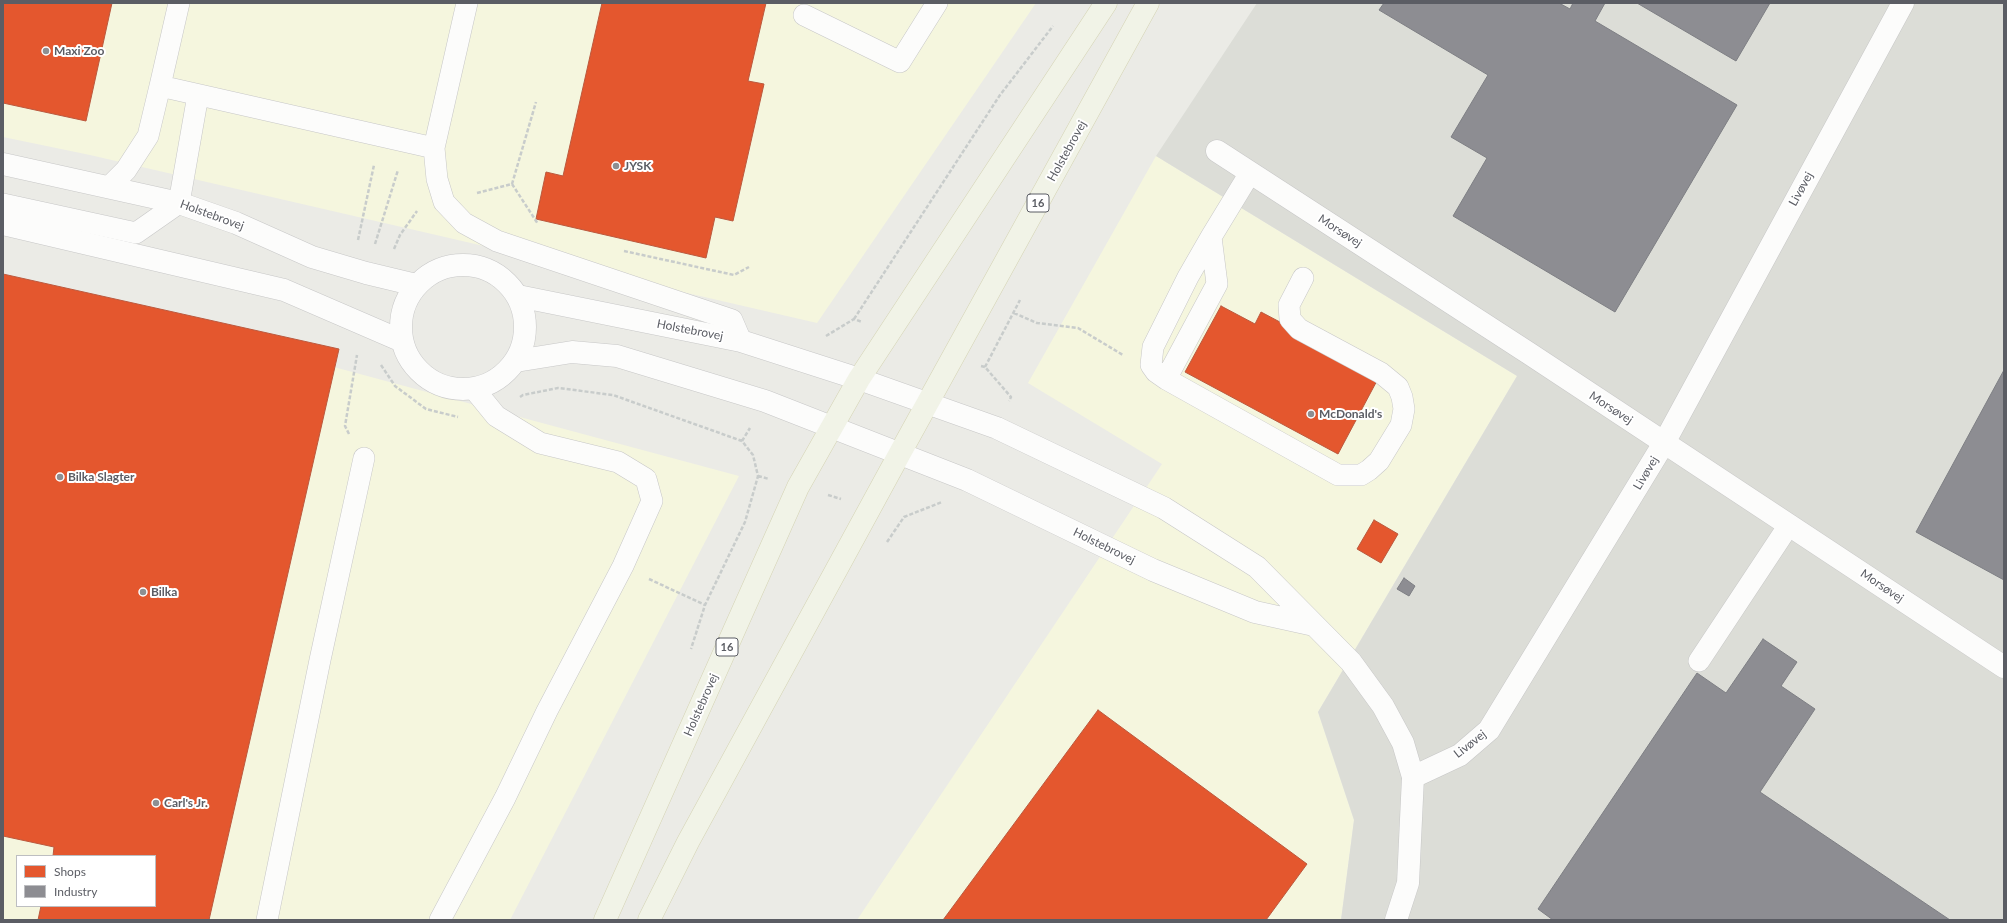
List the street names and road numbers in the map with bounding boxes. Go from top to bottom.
street label: Holstebrovej [1044,118,1090,184]
street label: Livøvej [1786,169,1816,209]
road number: 16 [1027,194,1049,212]
street label: Holstebrovej [178,197,246,233]
street label: Morsøvej [1315,212,1365,250]
street label: Holstebrovej [656,317,724,343]
street label: Morsøvej [1586,389,1636,427]
street label: Livøvej [1630,453,1662,493]
street label: Holstebrovej [1071,525,1137,567]
street label: Morsøvej [1858,566,1906,606]
road number: 16 [716,638,738,656]
street label: Holstebrovej [681,671,721,739]
street label: Livøvej [1451,727,1489,761]

